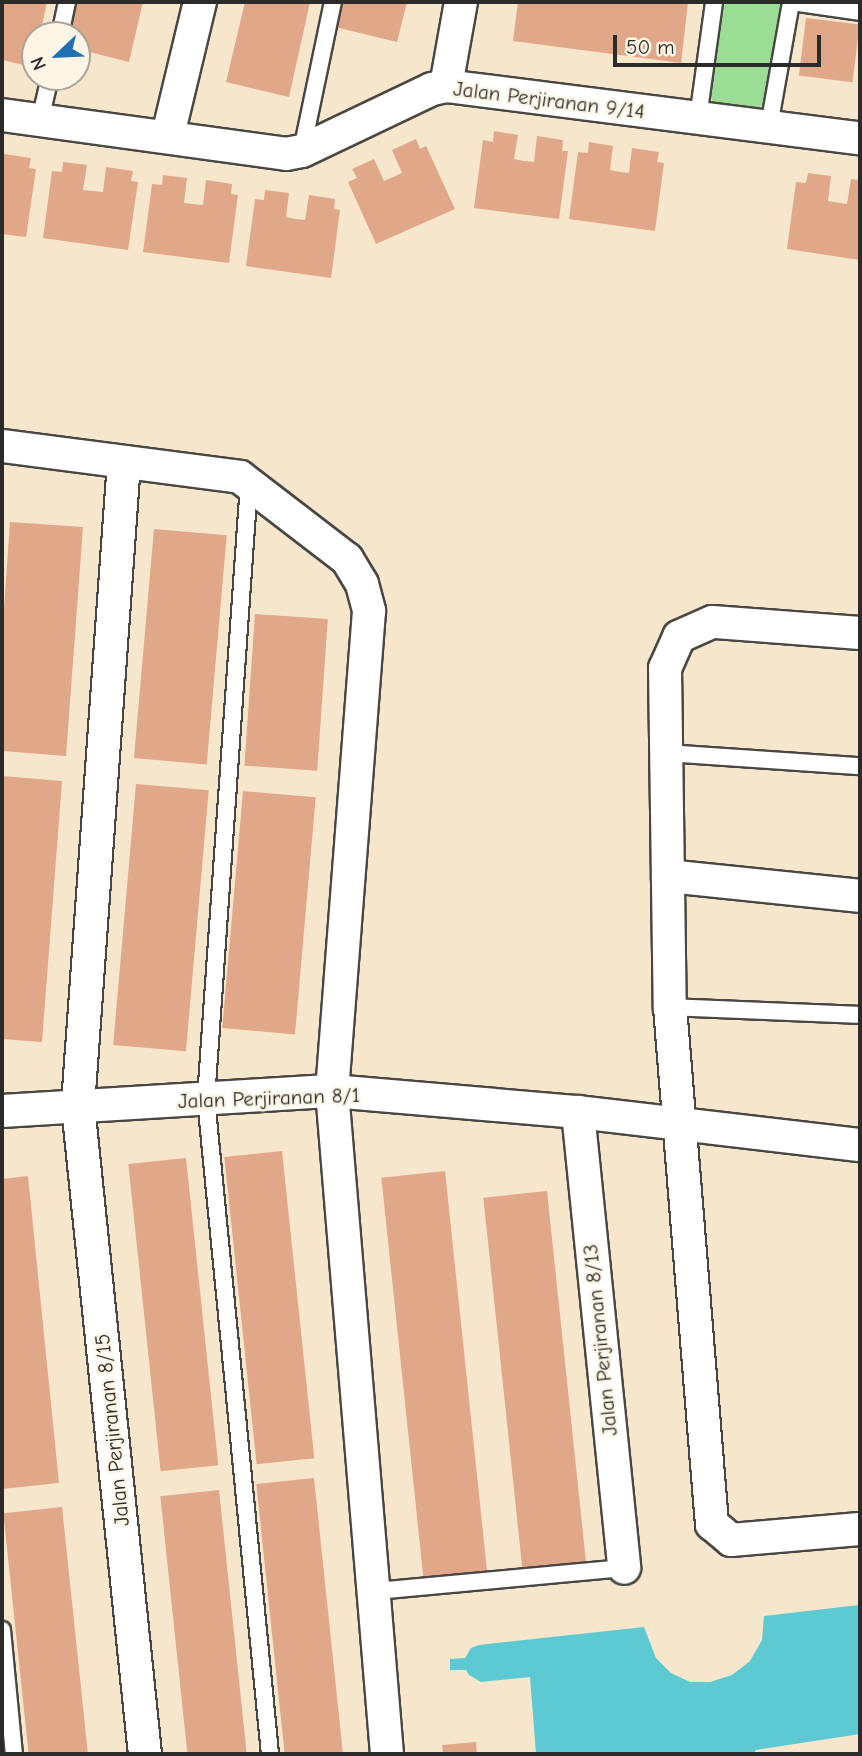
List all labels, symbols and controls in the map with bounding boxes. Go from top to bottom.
north arrow [21,21,91,91]
scale bar [617,21,825,65]
text: 50 m [626,35,675,59]
text: N [26,53,51,73]
street label: Jalan Perjiranan 9/14 [452,76,646,124]
street label: Jalan Perjiranan 8/1 [178,1082,360,1114]
street label: Jalan Perjiranan 8/13 [577,1243,623,1437]
street label: Jalan Perjiranan 8/15 [89,1332,135,1528]

